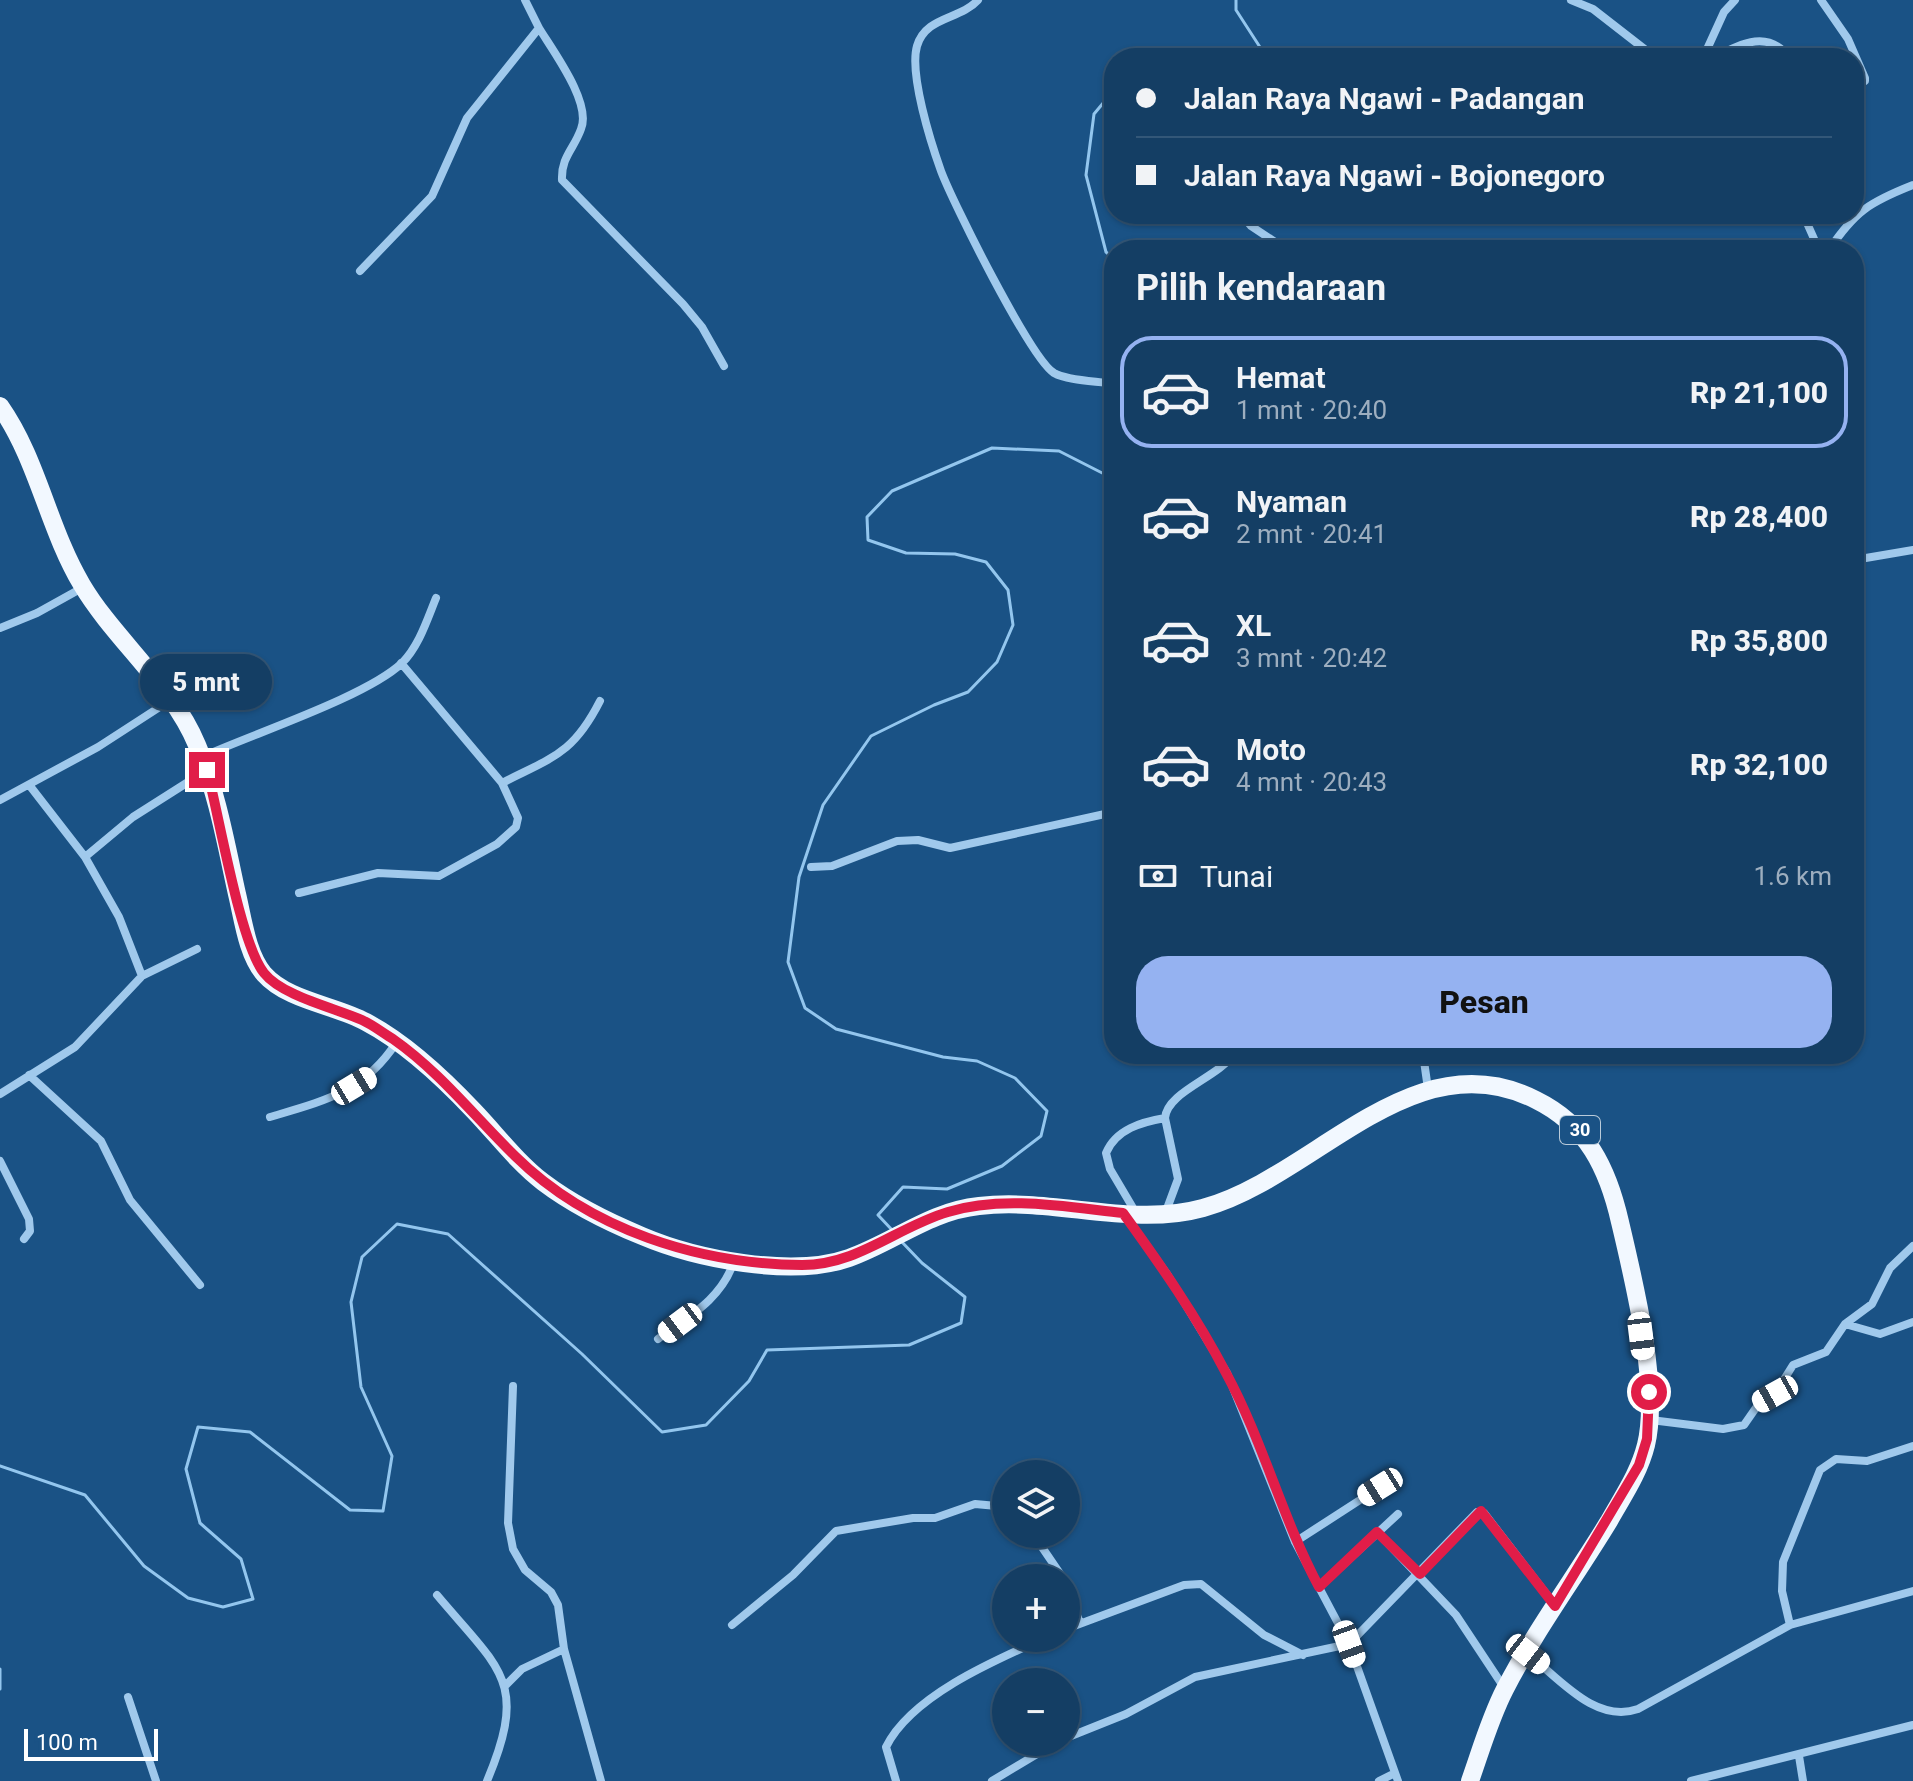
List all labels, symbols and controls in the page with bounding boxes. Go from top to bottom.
text: Jalan Raya Ngawi - Padangan [1184,81,1585,116]
text: Jalan Raya Ngawi - Bojonegoro [1184,158,1605,193]
text: Pilih kendaraan [1136,267,1386,309]
icon: car [1140,356,1212,428]
text: Hemat [1236,360,1326,395]
text: Rp 21,100 [1690,375,1828,410]
text: 1 mnt · 20:40 [1236,395,1387,425]
icon: car [1140,480,1212,552]
text: Nyaman [1236,484,1347,519]
text: Rp 28,400 [1690,499,1828,534]
text: 2 mnt · 20:41 [1236,519,1387,549]
icon: car [1140,604,1212,676]
text: XL [1236,608,1271,643]
text: Rp 35,800 [1690,623,1828,658]
text: 3 mnt · 20:42 [1236,643,1387,673]
callout: 5 mnt [141,654,273,710]
text: 5 mnt [172,667,240,697]
icon: car [1140,728,1212,800]
text: Moto [1236,732,1306,767]
text: Rp 32,100 [1690,747,1828,782]
route end [189,752,225,788]
text: 4 mnt · 20:43 [1236,767,1387,797]
icon: cash [1136,854,1180,898]
text: Tunai [1200,859,1273,894]
text: 1.6 km [1753,861,1832,891]
button: Pesan [1136,956,1832,1048]
car [327,1063,381,1109]
road number: 30 [1560,1116,1600,1144]
car [654,1299,706,1347]
car [1626,1311,1656,1361]
car [1748,1372,1802,1416]
route start [1631,1374,1667,1410]
map controls [992,1460,1080,1756]
button: layers [992,1460,1080,1548]
car [1353,1464,1407,1510]
button: + [992,1564,1080,1652]
car [1330,1617,1368,1671]
car [1502,1630,1554,1678]
button: − [992,1668,1080,1756]
scale bar [24,1725,158,1761]
text: 100 m [36,1730,98,1755]

